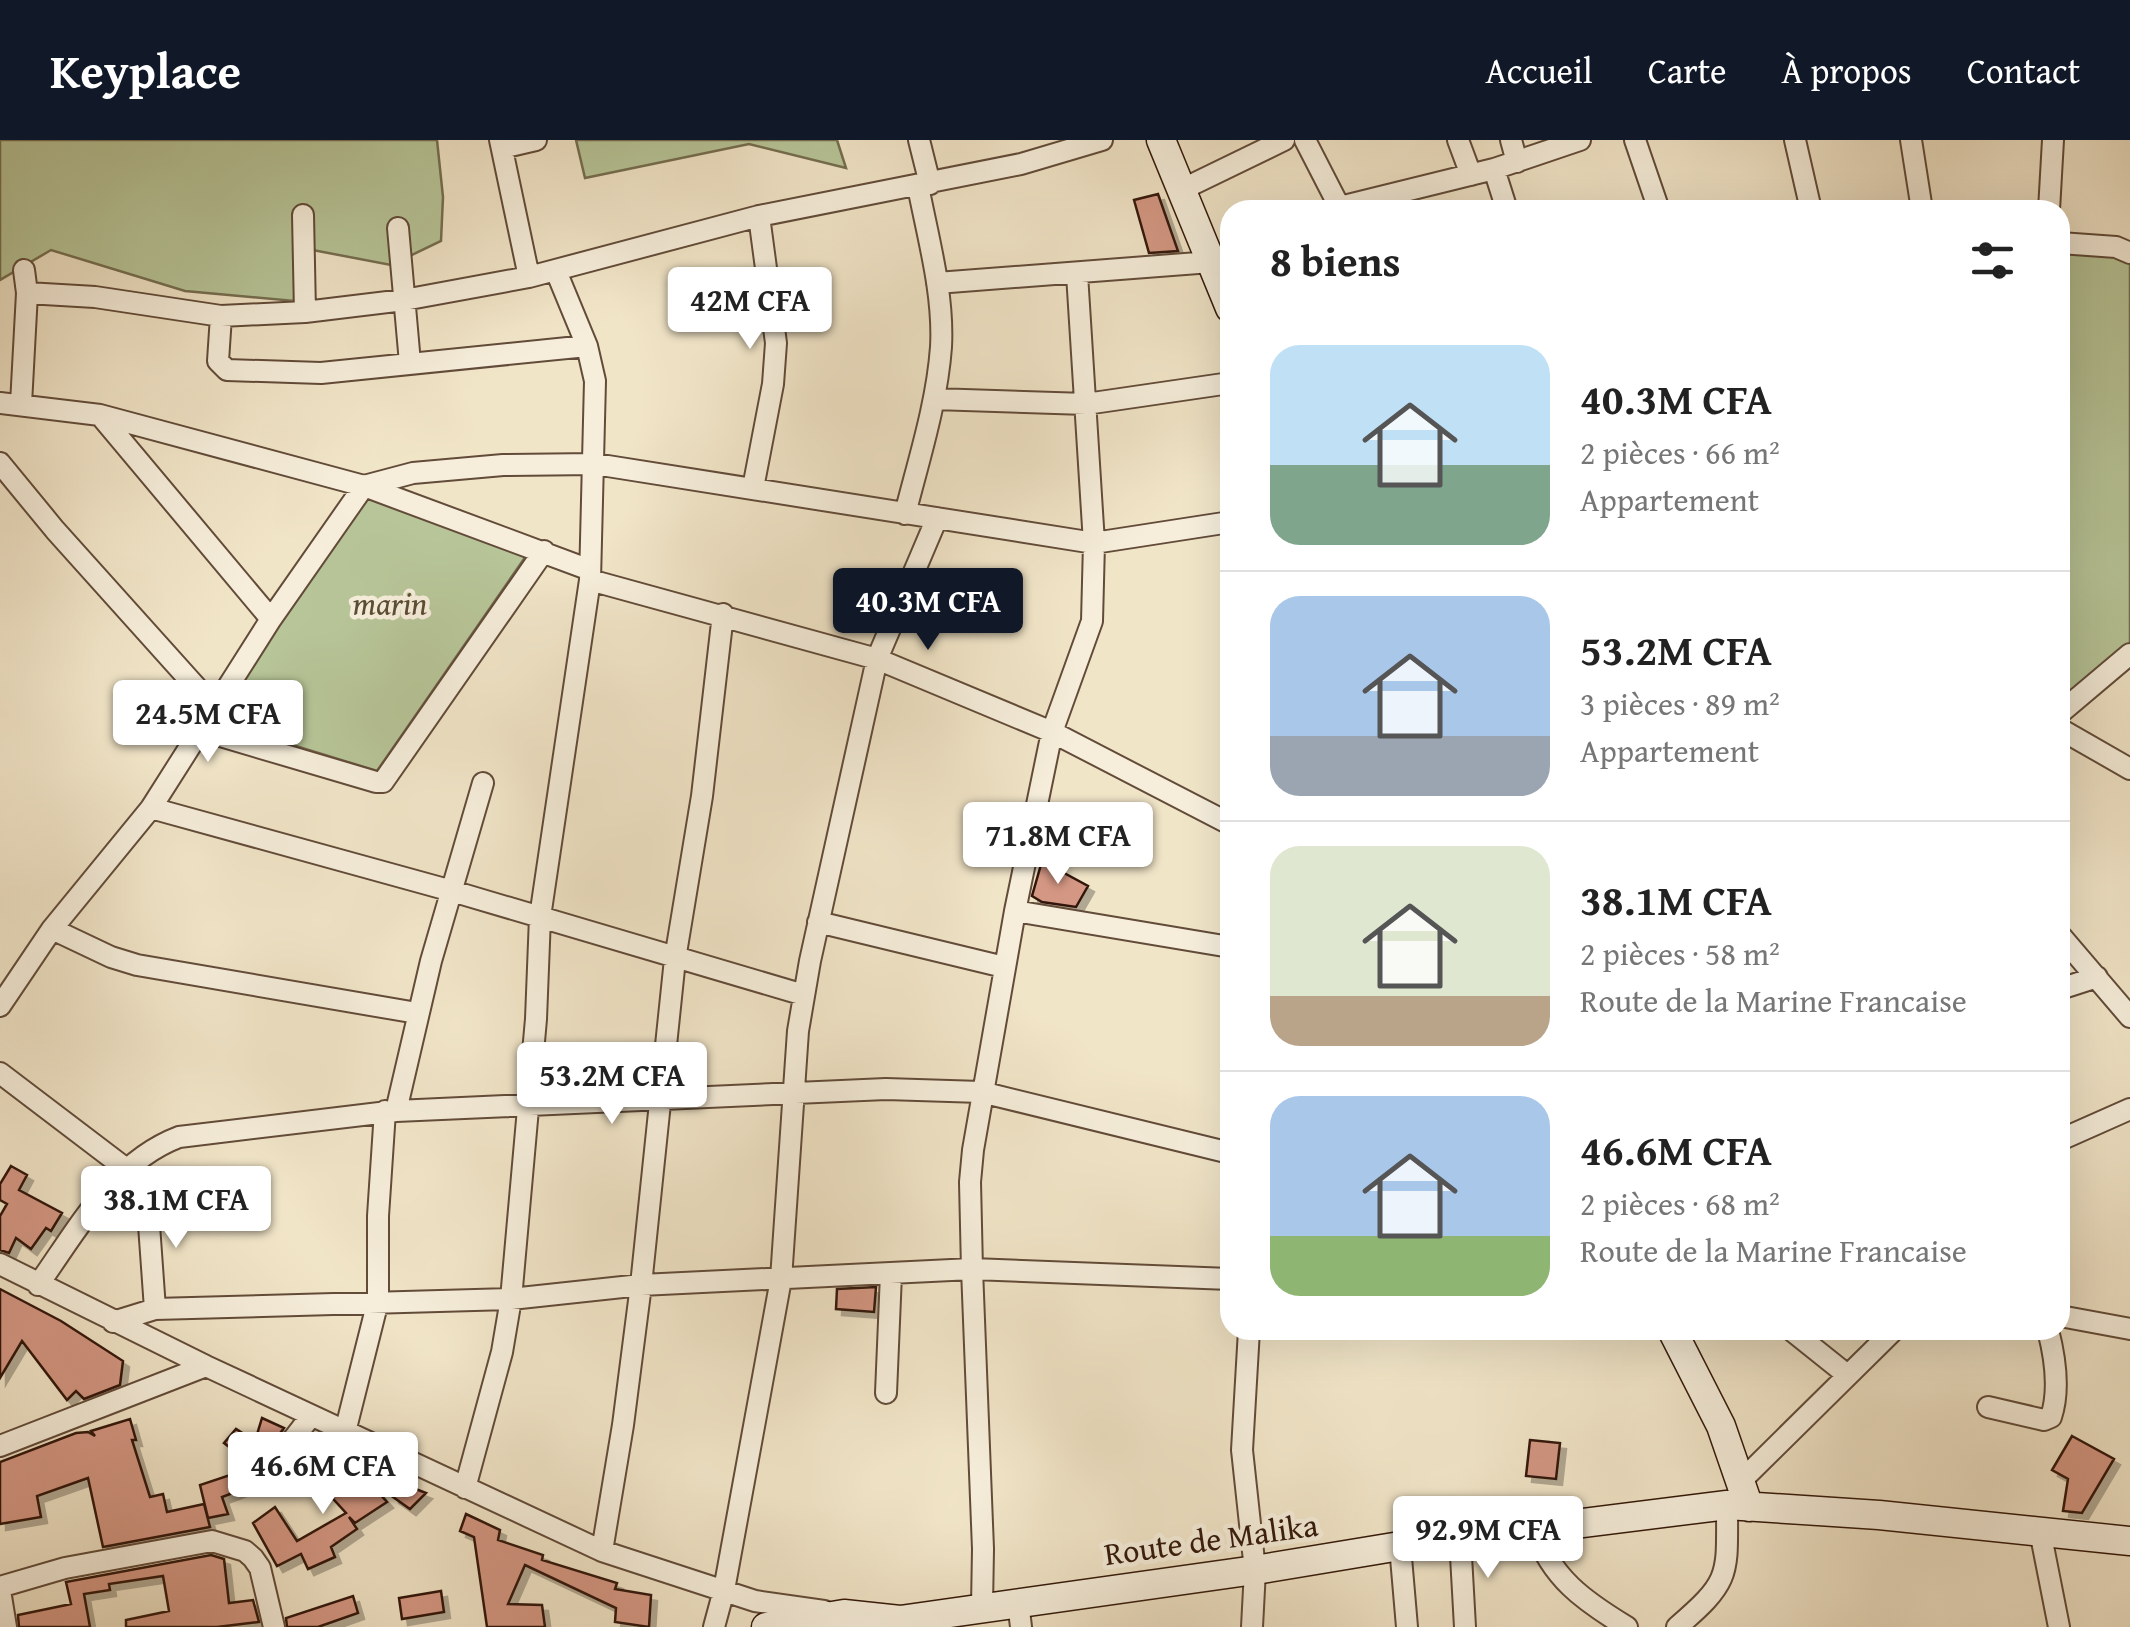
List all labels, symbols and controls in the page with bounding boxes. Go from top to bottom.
text: Keyplace [50,35,241,106]
text: Accueil [1485,45,1593,96]
text: Carte [1648,45,1726,96]
text: À propos [1781,45,1912,96]
text: Contact [1967,45,2080,96]
text: 8 biens [1270,230,1401,291]
icon: filters [1965,233,2020,288]
pin: 42M CFA [658,267,842,352]
text: 42M CFA [690,276,810,323]
text: 40.3M CFA [1580,368,1772,429]
icon: home [1350,385,1470,505]
text: 2 pièces · 66 m² [1580,429,1780,476]
text: Appartement [1580,476,1759,523]
pin: 40.3M CFA [814,568,1042,653]
text: 40.3M CFA [855,577,1001,624]
park label: marin [353,580,427,627]
text: 53.2M CFA [1580,619,1772,680]
icon: home [1350,636,1470,756]
pin: 24.5M CFA [94,680,322,765]
text: 3 pièces · 89 m² [1580,680,1780,727]
text: 24.5M CFA [135,689,281,736]
text: Appartement [1580,727,1759,774]
pin: 71.8M CFA [944,802,1172,887]
text: 71.8M CFA [985,811,1131,858]
text: 38.1M CFA [1580,869,1772,930]
icon: home [1350,886,1470,1006]
text: 2 pièces · 58 m² [1580,930,1780,977]
text: Route de la Marine Francaise [1580,977,1967,1024]
pin: 53.2M CFA [498,1042,726,1127]
text: 53.2M CFA [539,1051,685,1098]
text: 46.6M CFA [1580,1119,1772,1180]
icon: home [1350,1136,1470,1256]
pin: 38.1M CFA [62,1166,290,1251]
text: 38.1M CFA [103,1175,249,1222]
text: 2 pièces · 68 m² [1580,1180,1780,1227]
text: Route de la Marine Francaise [1580,1227,1967,1274]
pin: 46.6M CFA [209,1432,437,1517]
text: 46.6M CFA [250,1441,396,1488]
pin: 92.9M CFA [1374,1496,1602,1581]
street label: Route de Malika [1101,1501,1321,1577]
text: 92.9M CFA [1415,1505,1561,1552]

